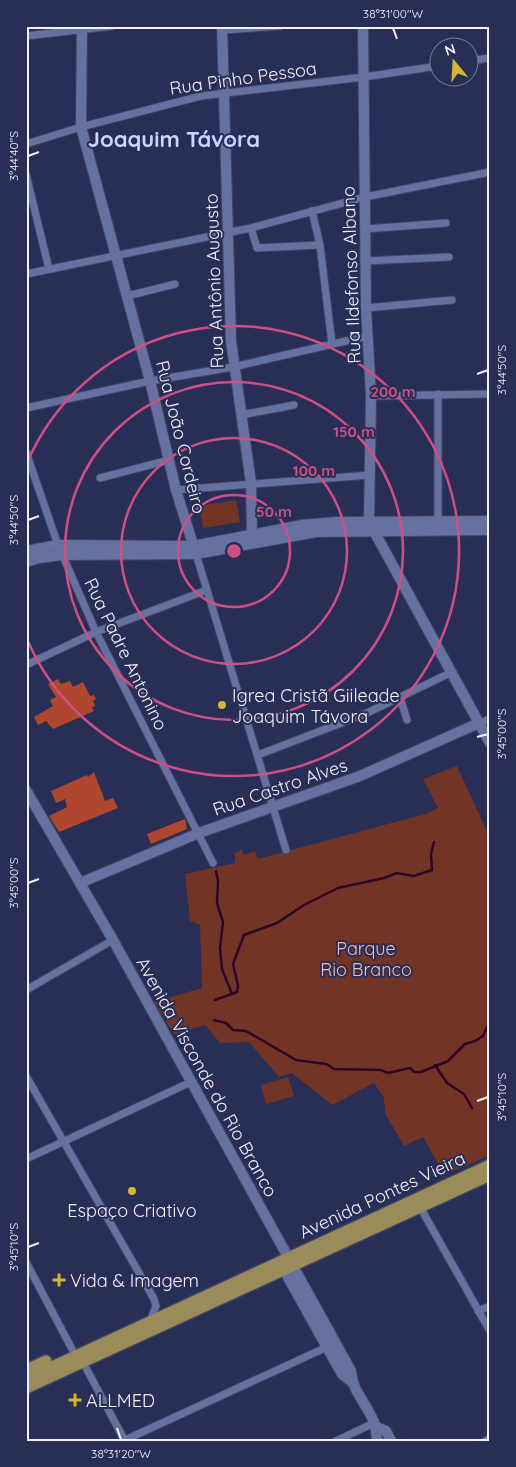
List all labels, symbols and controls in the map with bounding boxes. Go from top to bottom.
text: 38°31'00"W [363,6,424,21]
north arrow [428,38,478,88]
text: N [442,39,458,60]
street label: Rua Pinho Pessoa [168,56,318,100]
district label: Joaquim Távora [88,125,260,153]
text: 3°44'40"S [6,131,21,181]
street label: Rua Ildefonso Albano [336,186,366,364]
street label: Rua Antônio Augusto [199,193,229,369]
text: 3°44'50"S [494,345,509,395]
street label: Rua João Cordeiro [151,358,211,516]
text: 200 m [371,382,416,401]
text: 150 m [333,422,375,441]
text: 100 m [293,461,335,480]
text: 3°44'50"S [6,495,21,545]
text: 50 m [256,502,292,521]
centre of rings [225,542,243,560]
street label: Rua Padre Antonino [79,574,173,734]
place label: Igrea Cristã Giileade Joaquim Távora [232,684,400,728]
marker: Igrea Cristã Giileade Joaquim Távora [216,699,228,711]
text: 3°45'00"S [494,708,509,760]
street label: Rua Castro Alves [210,753,350,821]
text: 3°45'00"S [6,857,21,909]
park label: Parque Rio Branco [320,937,412,981]
street label: Avenida Visconde do Rio Branco [131,953,283,1201]
text: 3°45'10"S [494,1073,509,1121]
street label: Avenida Pontes Vieira [295,1146,469,1244]
marker: Espaço Criativo [126,1185,138,1197]
place label: Espaço Criativo [67,1199,197,1222]
text: 3°45'10"S [6,1223,21,1271]
place label: Vida & Imagem [70,1269,199,1292]
marker: Vida & Imagem [52,1273,66,1287]
place label: ALLMED [86,1389,155,1412]
marker: ALLMED [68,1393,82,1407]
text: 38°31'20"W [91,1446,151,1461]

